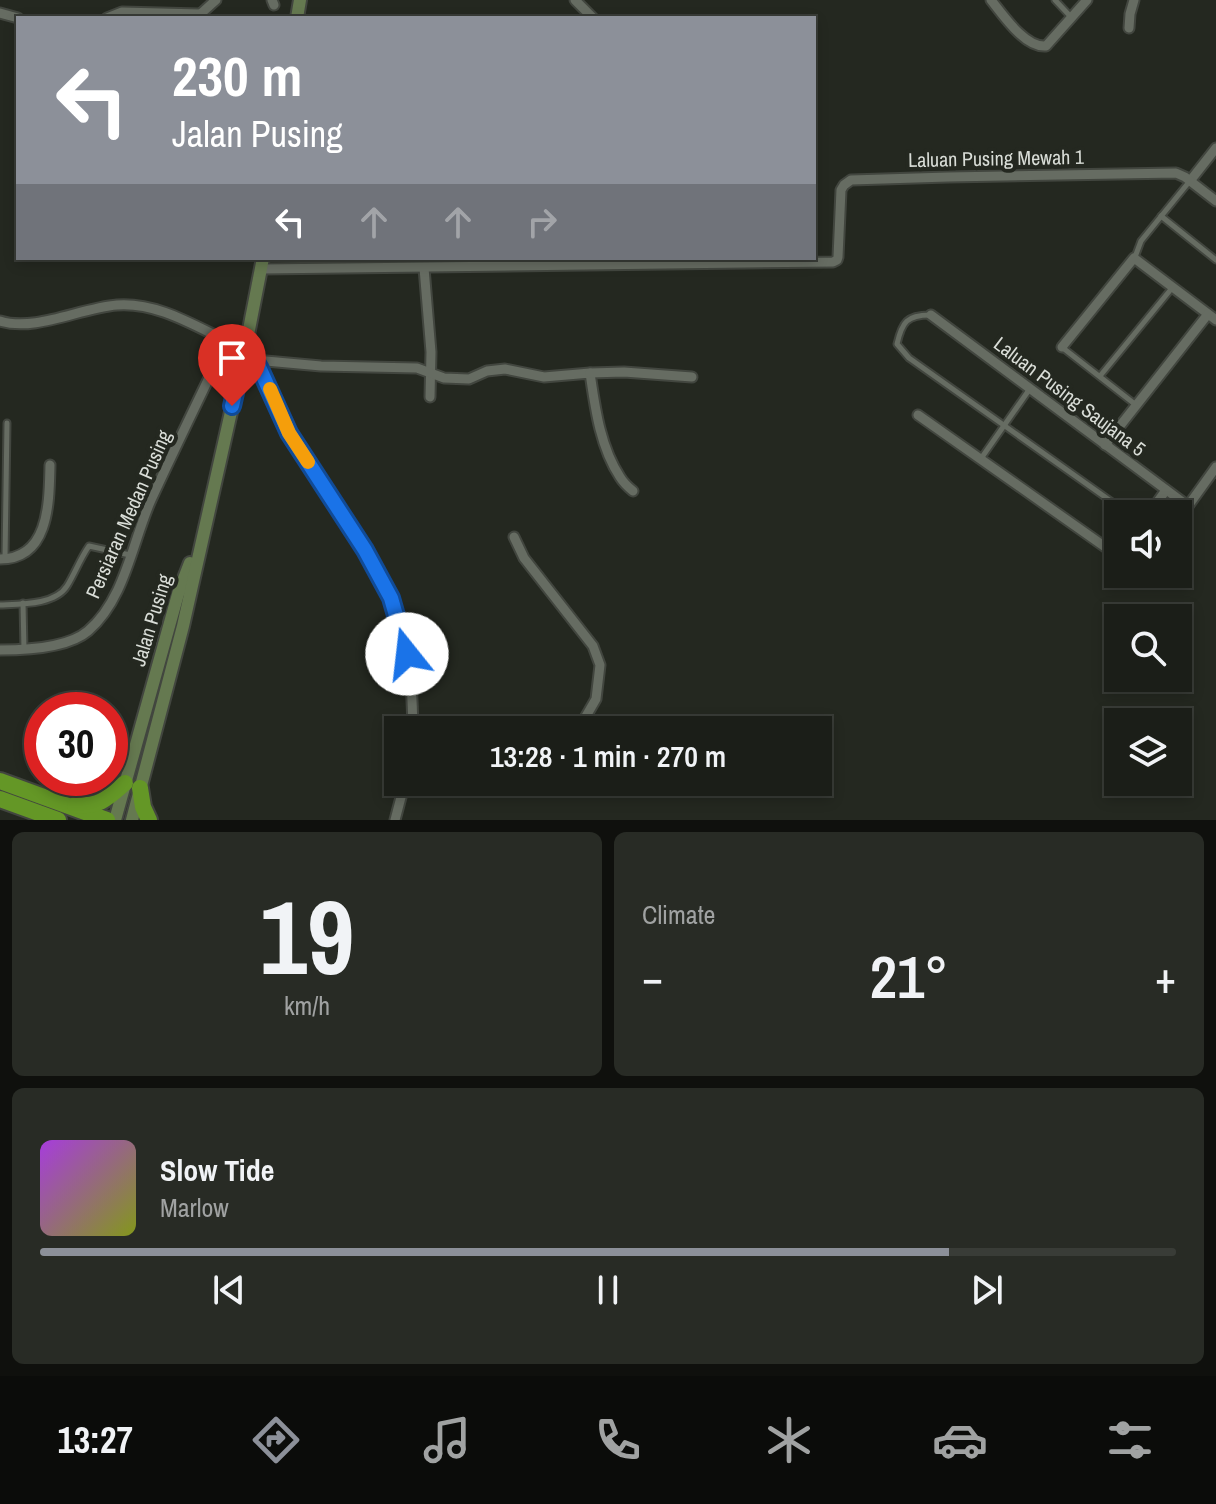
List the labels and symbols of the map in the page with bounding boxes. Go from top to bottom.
street label: Laluan Pusing Mewah 1 [908,143,1084,173]
pin [198,324,266,406]
street label: Laluan Pusing Saujana 5 [989,330,1151,462]
street label: Persiaran Medan Pusing [79,426,177,602]
street label: Jalan Pusing [124,571,178,669]
position arrow [365,612,449,696]
speed limit sign: 30 [24,692,128,796]

